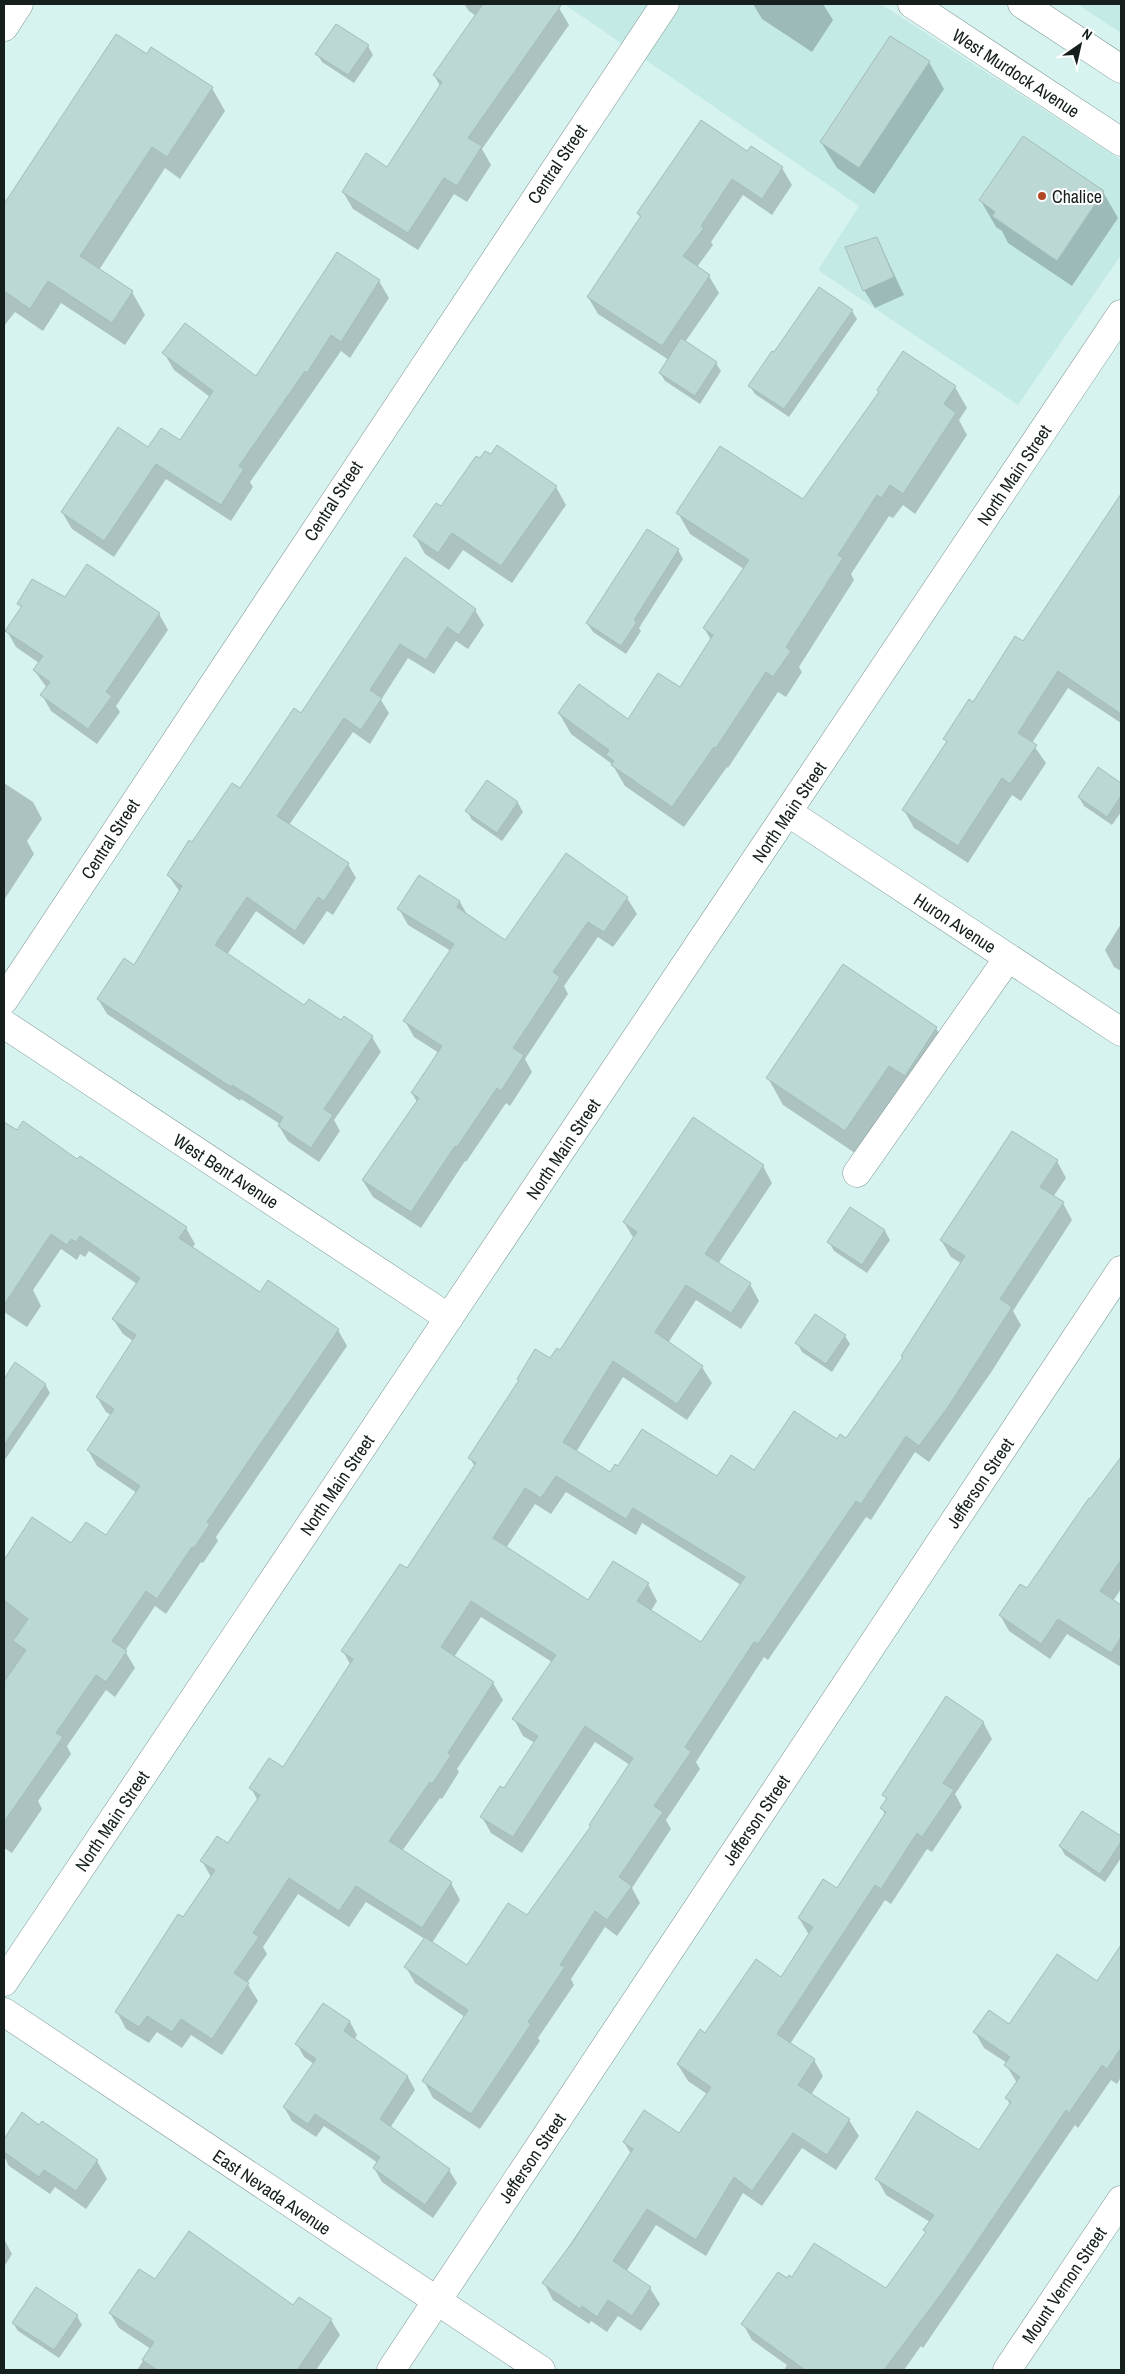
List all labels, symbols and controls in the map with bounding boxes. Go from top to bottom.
north arrow [1055,20,1105,70]
street label: West Murdock Avenue [947,22,1085,124]
text: N [1079,24,1096,44]
street label: Central Street [521,119,593,209]
place label: Chalice [1052,184,1102,209]
marker: Chalice [1036,190,1048,202]
street label: North Main Street [971,420,1057,530]
street label: Central Street [298,456,368,546]
street label: North Main Street [746,757,832,867]
street label: Central Street [75,794,145,884]
street label: Huron Avenue [909,887,1001,959]
street label: North Main Street [520,1094,606,1204]
street label: West Bent Avenue [168,1128,284,1214]
street label: North Main Street [294,1430,380,1540]
street label: Jefferson Street [941,1433,1019,1533]
street label: North Main Street [69,1766,155,1876]
street label: Jefferson Street [717,1770,795,1870]
street label: Jefferson Street [493,2108,571,2208]
street label: East Nevada Avenue [208,2143,336,2241]
street label: Mount Vernon Street [1016,2222,1112,2348]

